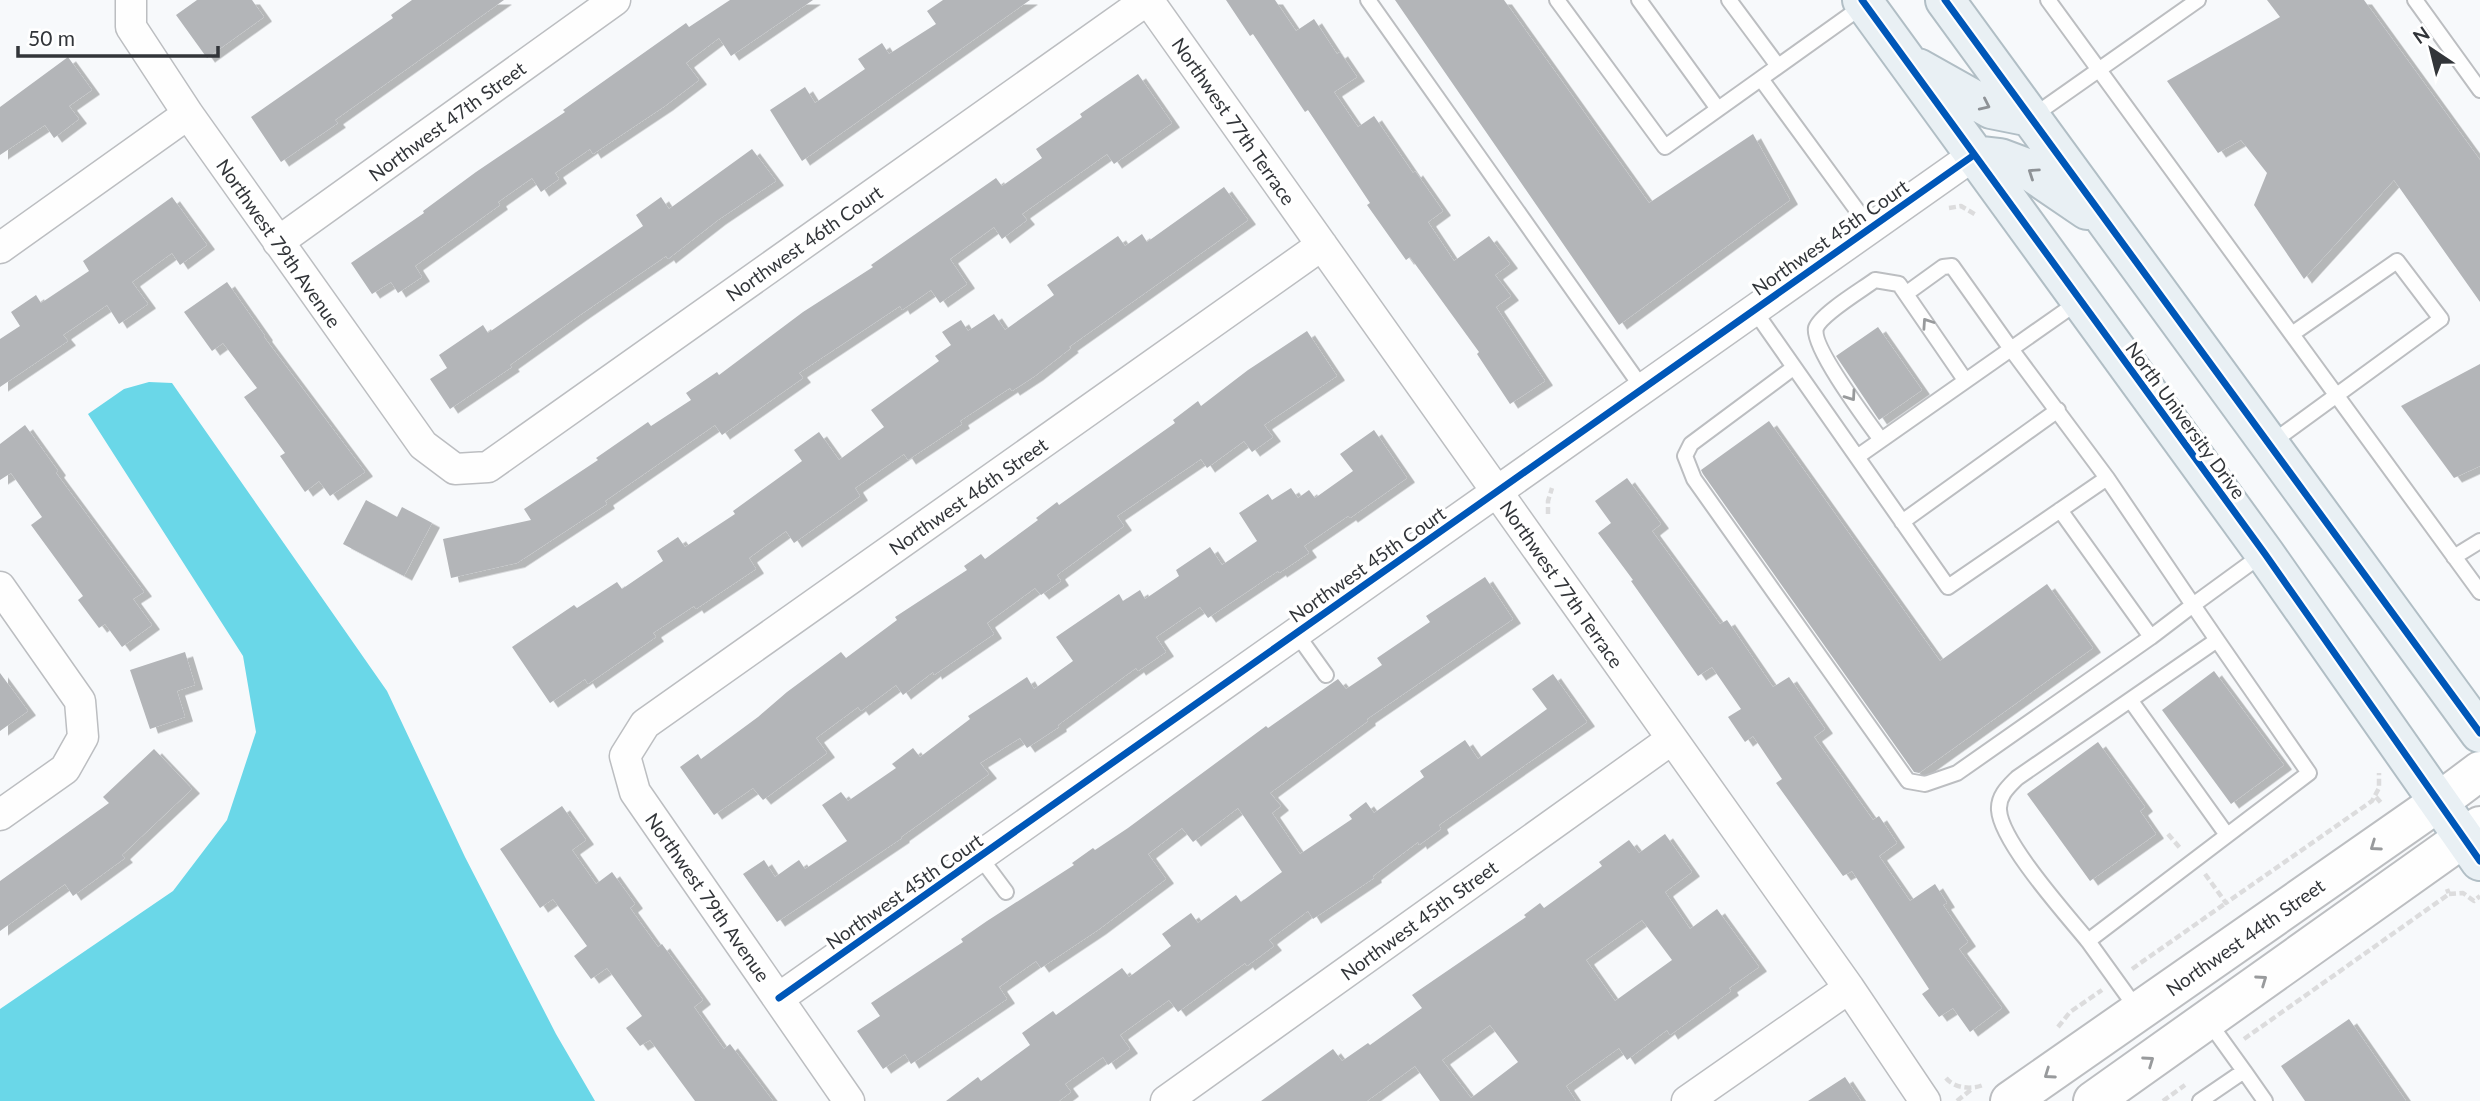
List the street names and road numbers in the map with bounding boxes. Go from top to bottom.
street label: Northwest 77th Terrace [1168,33,1300,209]
street label: Northwest 47th Street [364,56,530,186]
street label: Northwest 79th Avenue [212,154,346,332]
street label: Northwest 45th Court [1747,174,1913,300]
street label: Northwest 46th Court [721,180,887,306]
street label: North University Drive [2121,337,2251,503]
street label: Northwest 46th Street [884,432,1052,559]
street label: Northwest 77th Terrace [1496,496,1628,672]
street label: Northwest 45th Court [1284,501,1450,627]
street label: Northwest 79th Avenue [641,808,775,986]
street label: Northwest 45th Court [821,828,987,954]
street label: Northwest 45th Street [1336,855,1502,985]
street label: Northwest 44th Street [2161,873,2329,1000]

